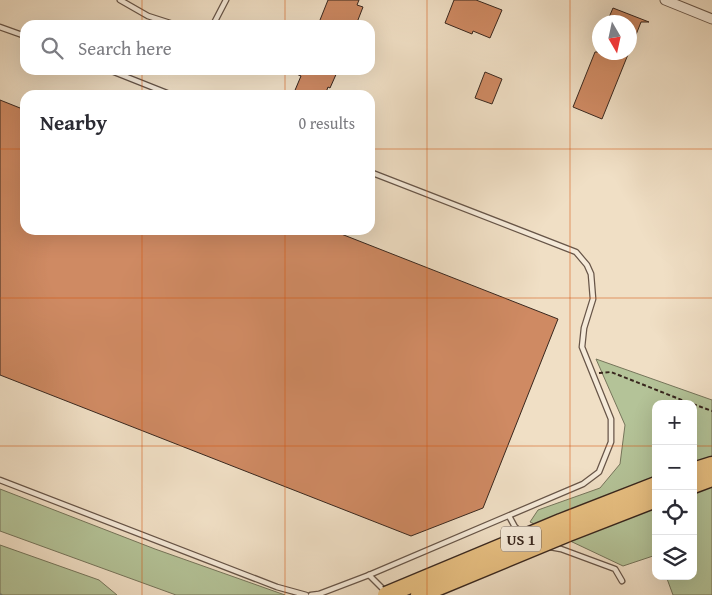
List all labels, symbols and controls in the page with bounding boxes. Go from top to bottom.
north arrow [592,15,637,60]
search box [20,20,375,75]
icon: search [38,34,66,62]
text: Search here [78,34,172,62]
text: Nearby [40,107,107,138]
text: 0 results [298,111,355,135]
map controls [652,400,697,580]
button: + [652,400,697,445]
button: − [652,445,697,490]
button: locate [652,490,697,535]
road number: US 1 [501,526,541,552]
button: layers [652,535,697,580]

